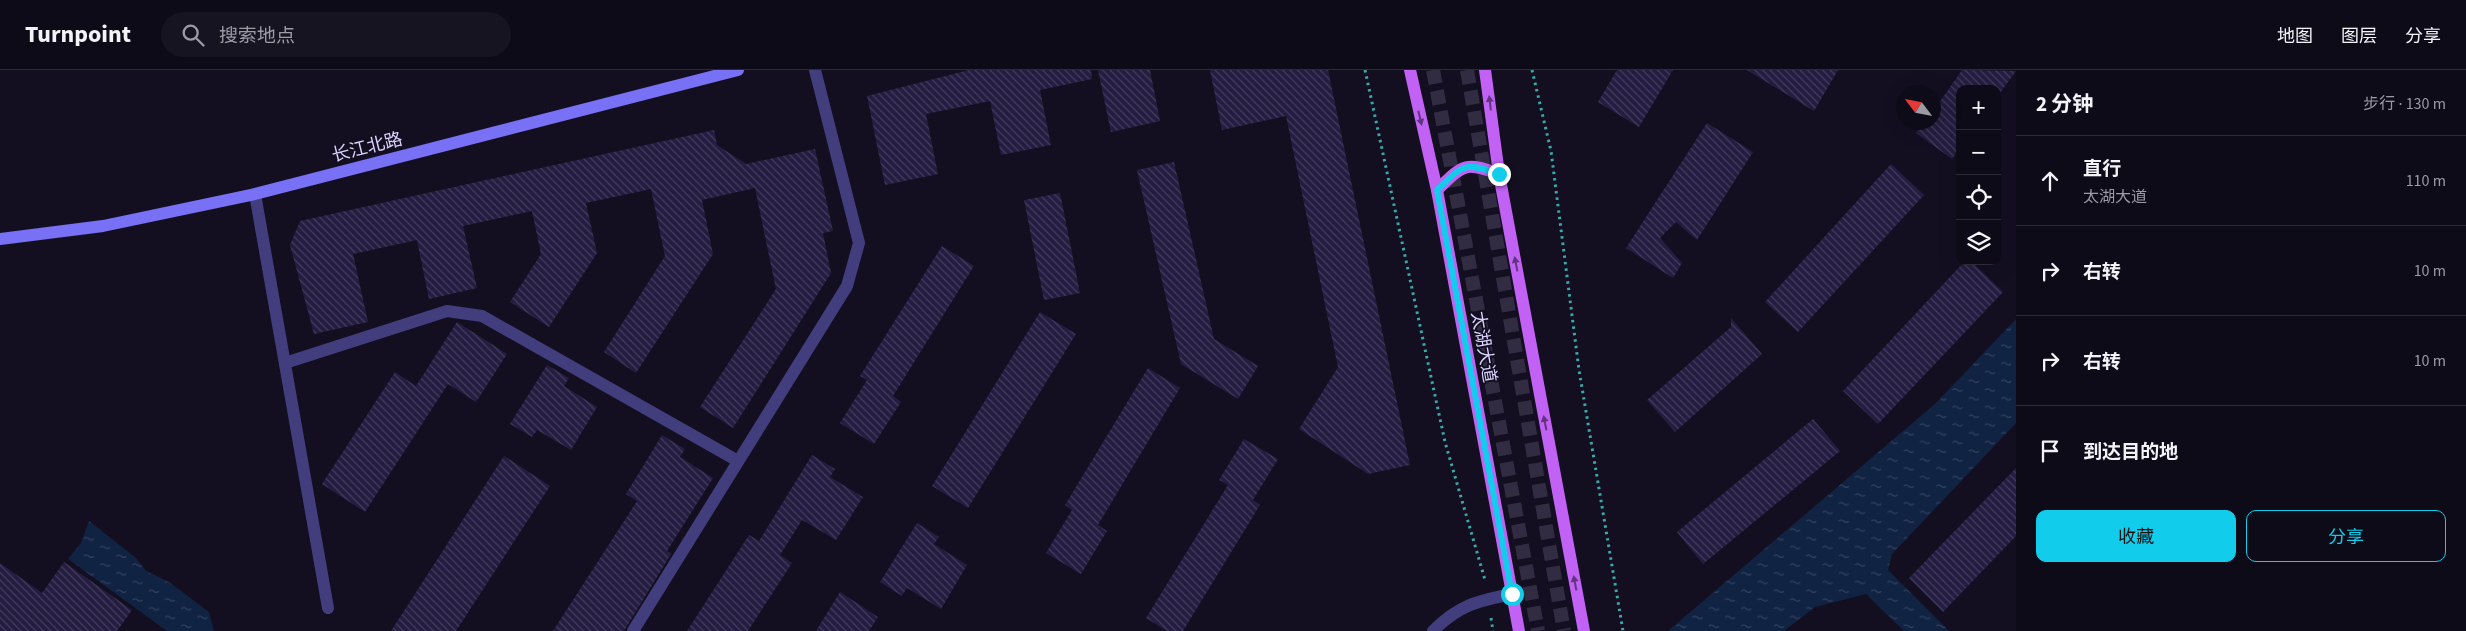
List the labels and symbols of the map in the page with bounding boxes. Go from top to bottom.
north arrow [1896,85,1941,130]
one-way arrow [1485,95,1493,111]
one-way arrow [1416,110,1424,125]
street label: 长江北路 [329,127,405,168]
route end [1488,163,1511,186]
one-way arrow [1511,255,1519,271]
street label: 太湖大道 [1465,309,1502,385]
one-way arrow [1541,415,1549,431]
one-way arrow [1571,575,1579,591]
route start [1501,583,1524,606]

